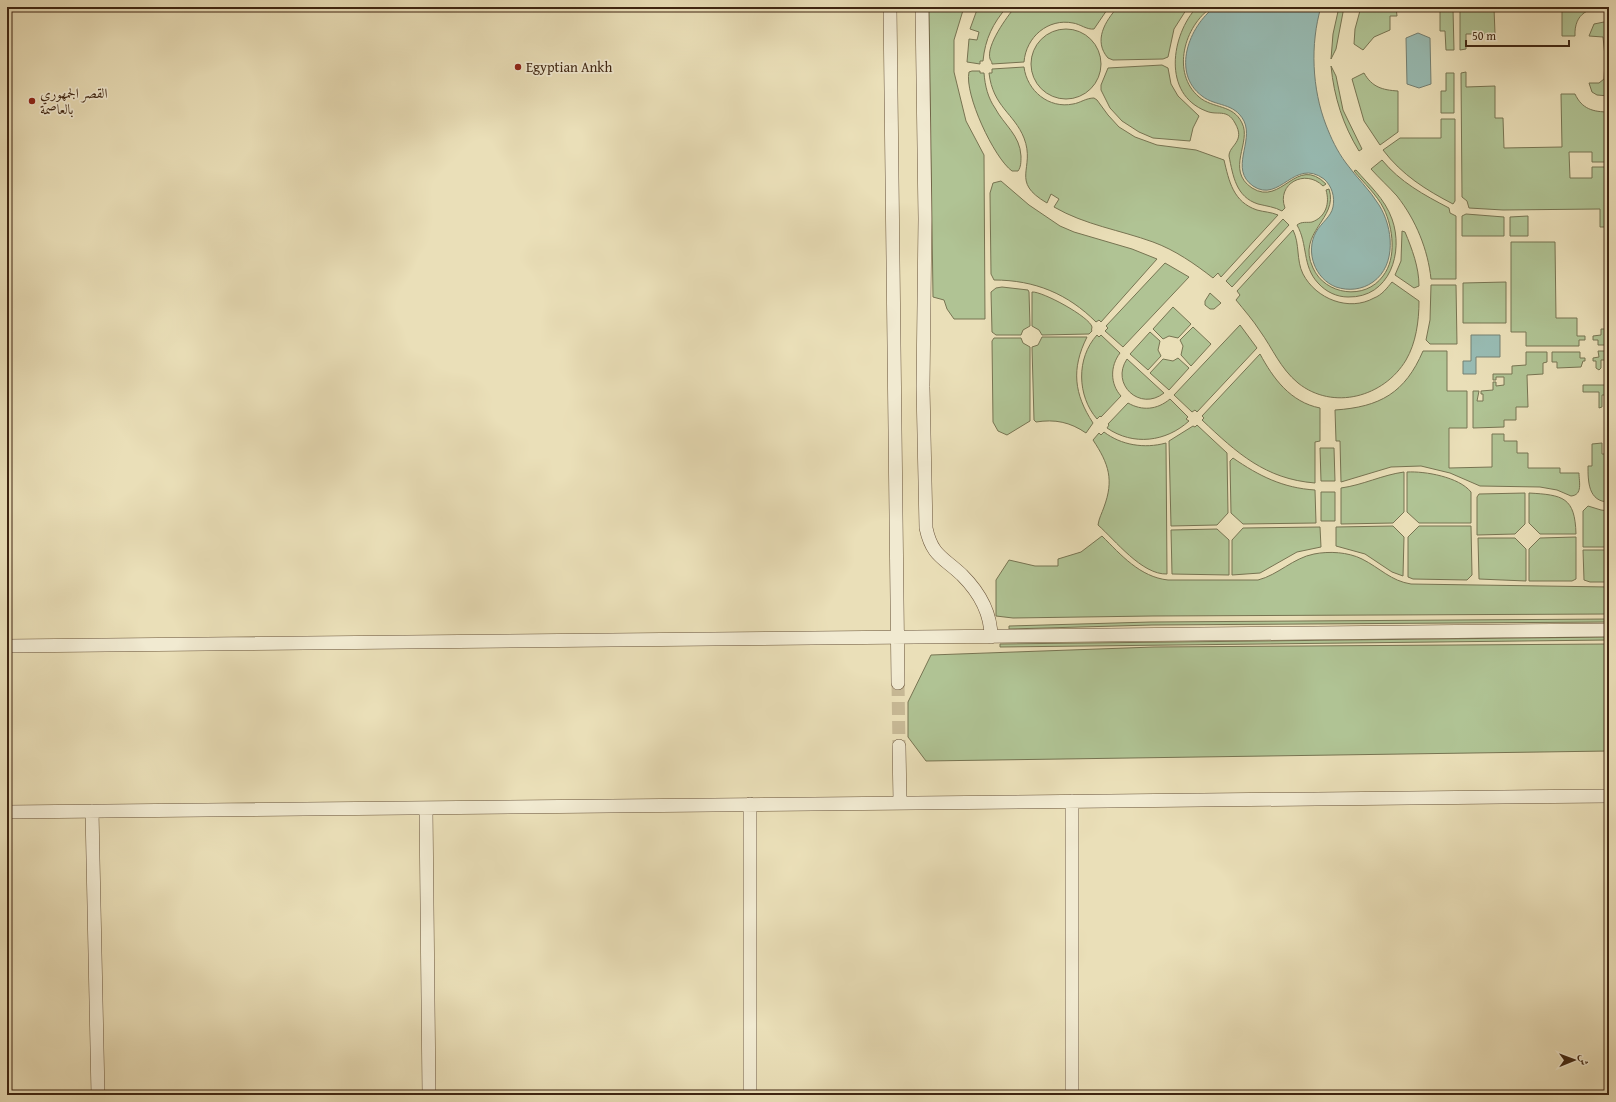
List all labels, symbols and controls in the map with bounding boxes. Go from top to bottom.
scale bar [1466,22,1569,48]
text: 50 m [1472,27,1496,44]
place label: Egyptian Ankh [526,57,612,77]
marker: Egyptian Ankh [513,62,523,72]
place label: القصر الجمهوري بالعاصمة [40,83,107,119]
marker: القصر الجمهوري بالعاصمة [27,96,37,106]
north arrow [1554,1040,1594,1080]
text: ش [1576,1054,1592,1066]

